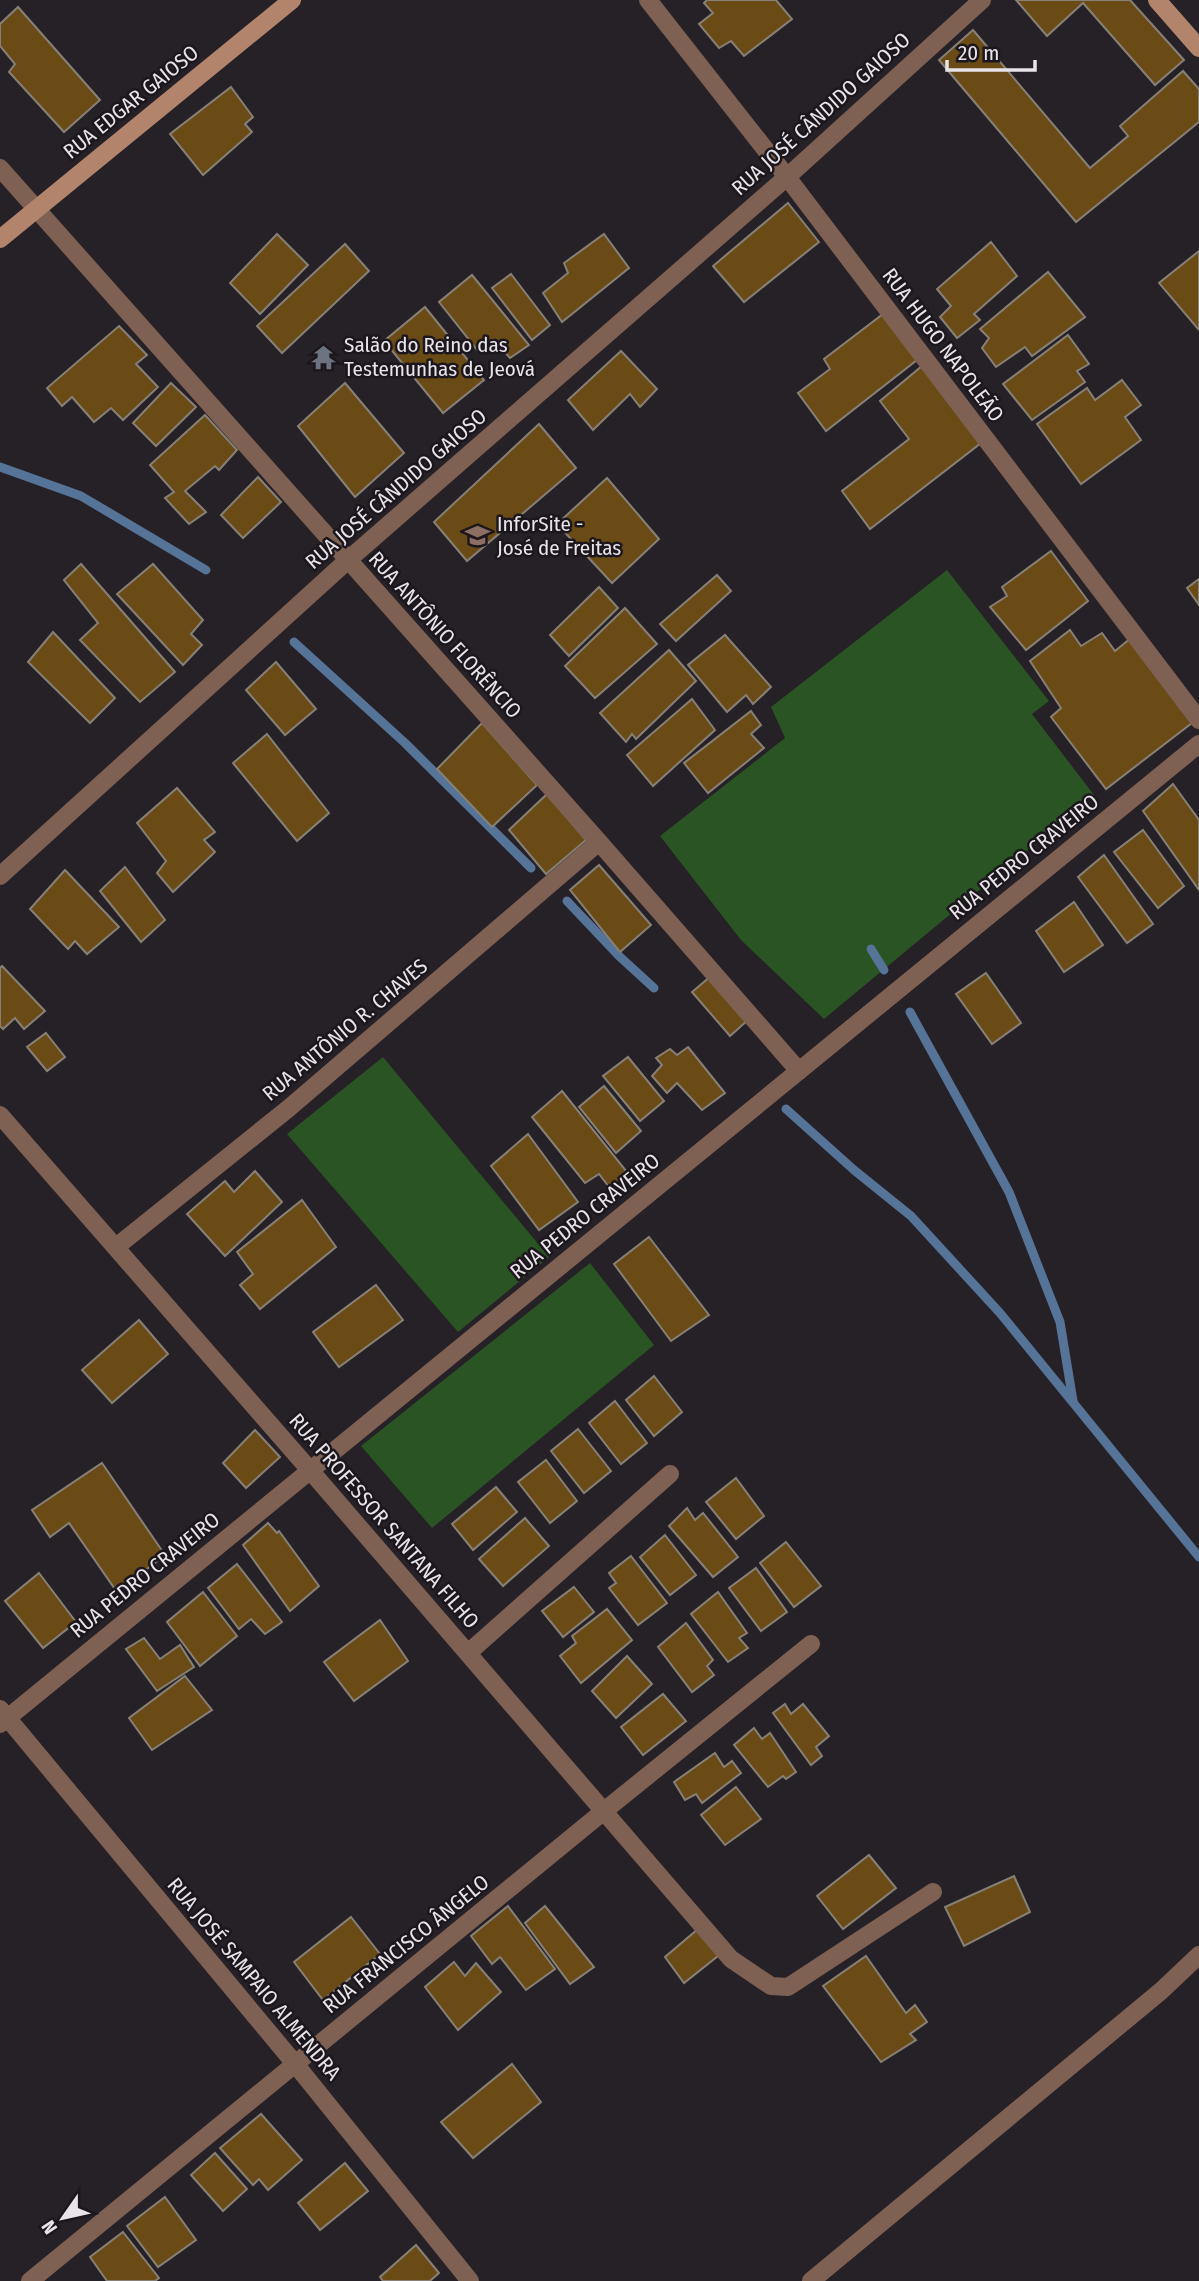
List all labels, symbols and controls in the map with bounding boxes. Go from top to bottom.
street label: RUA JOSÉ CÂNDIDO GAIOSO [726,27,916,201]
scale bar [947,28,1034,72]
street label: RUA EDGAR GAIOSO [58,40,204,164]
text: 20 m [958,40,999,66]
street label: RUA HUGO NAPOLEÃO [877,263,1009,427]
place label: Salão do Reino das Testemunhas de Jeová [344,332,535,382]
temple icon: Salão do Reino das Testemunhas de Jeová [310,343,338,371]
street label: RUA JOSÉ CÂNDIDO GAIOSO [300,403,492,575]
place label: InforSite - José de Freitas [497,511,621,561]
school or university icon: InforSite - José de Freitas [463,522,491,550]
street label: RUA ANTÔNIO FLORÊNCIO [363,546,527,724]
street label: RUA PEDRO CRAVEIRO [944,789,1104,925]
street label: RUA ANTÔNIO R. CHAVES [257,953,433,1107]
street label: RUA PEDRO CRAVEIRO [505,1148,665,1284]
street label: RUA PROFESSOR SANTANA FILHO [284,1408,484,1634]
street label: RUA PEDRO CRAVEIRO [65,1507,225,1643]
street label: RUA FRANCISCO ÂNGELO [318,1869,494,2019]
street label: RUA JOSÉ SAMPAIO ALMENDRA [162,1872,346,2086]
north arrow [28,2183,98,2253]
text: N [37,2216,62,2238]

